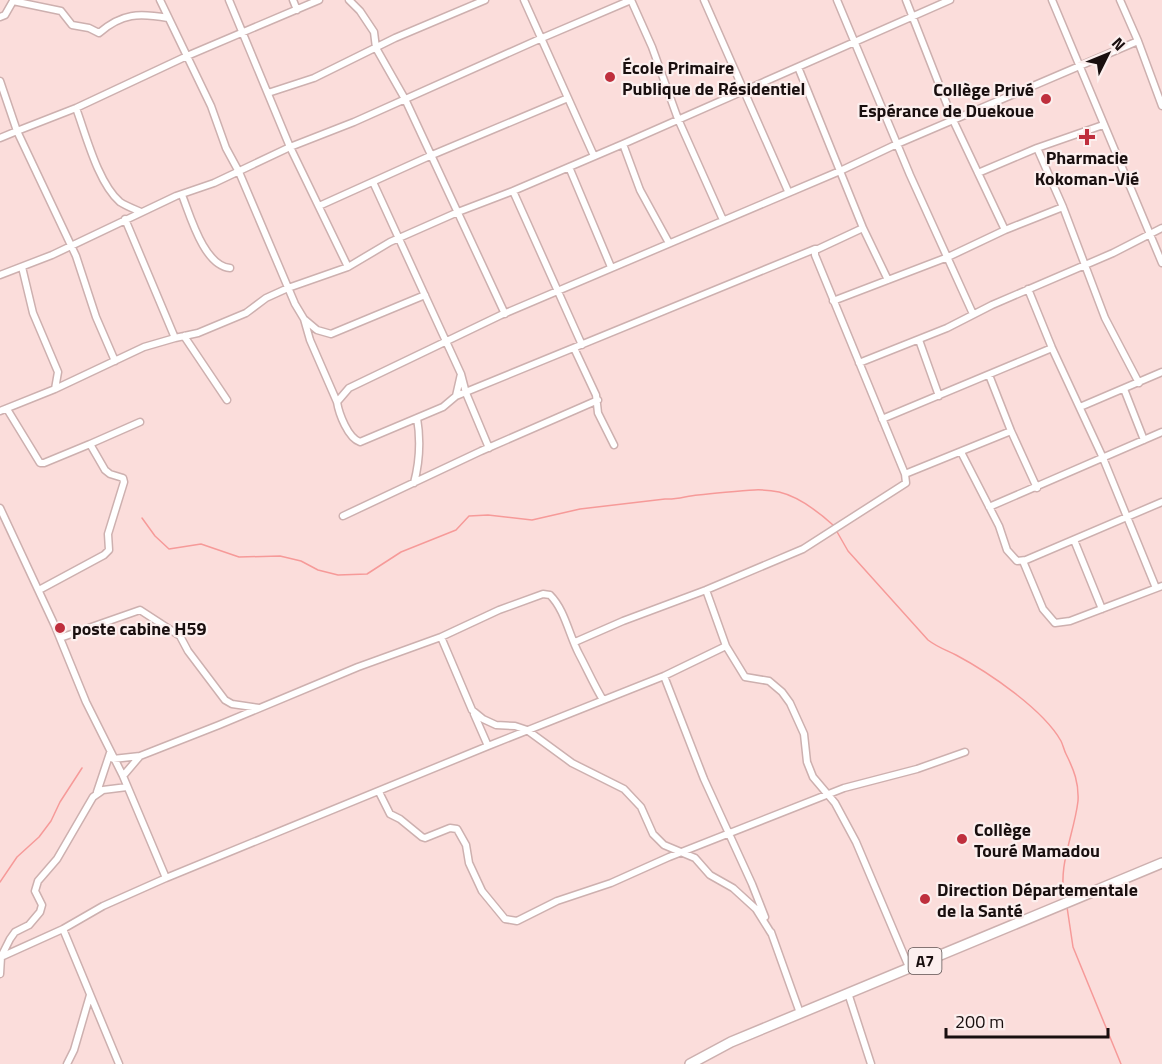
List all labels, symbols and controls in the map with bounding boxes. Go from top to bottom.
north arrow [1078,24,1138,84]
text: N [1106,32,1132,56]
place label: École Primaire Publique de Résidentiel [622,54,805,102]
marker: École Primaire Publique de Résidentiel [603,70,617,84]
place label: Collège Privé Espérance de Duekoue [858,76,1034,124]
marker: Collège Privé Espérance de Duekoue [1039,92,1053,106]
marker: Pharmacie Kokoman-Vié [1080,130,1094,144]
place label: Pharmacie Kokoman-Vié [1035,144,1139,192]
place label: poste cabine H59 [72,615,207,642]
marker: poste cabine H59 [53,621,67,635]
place label: Collège Touré Mamadou [974,816,1100,864]
marker: Collège Touré Mamadou [955,832,969,846]
place label: Direction Départementale de la Santé [937,876,1138,924]
marker: Direction Départementale de la Santé [918,892,932,906]
road number: A7 [908,948,942,974]
scale bar [946,1001,1108,1039]
text: 200 m [955,1008,1004,1035]

